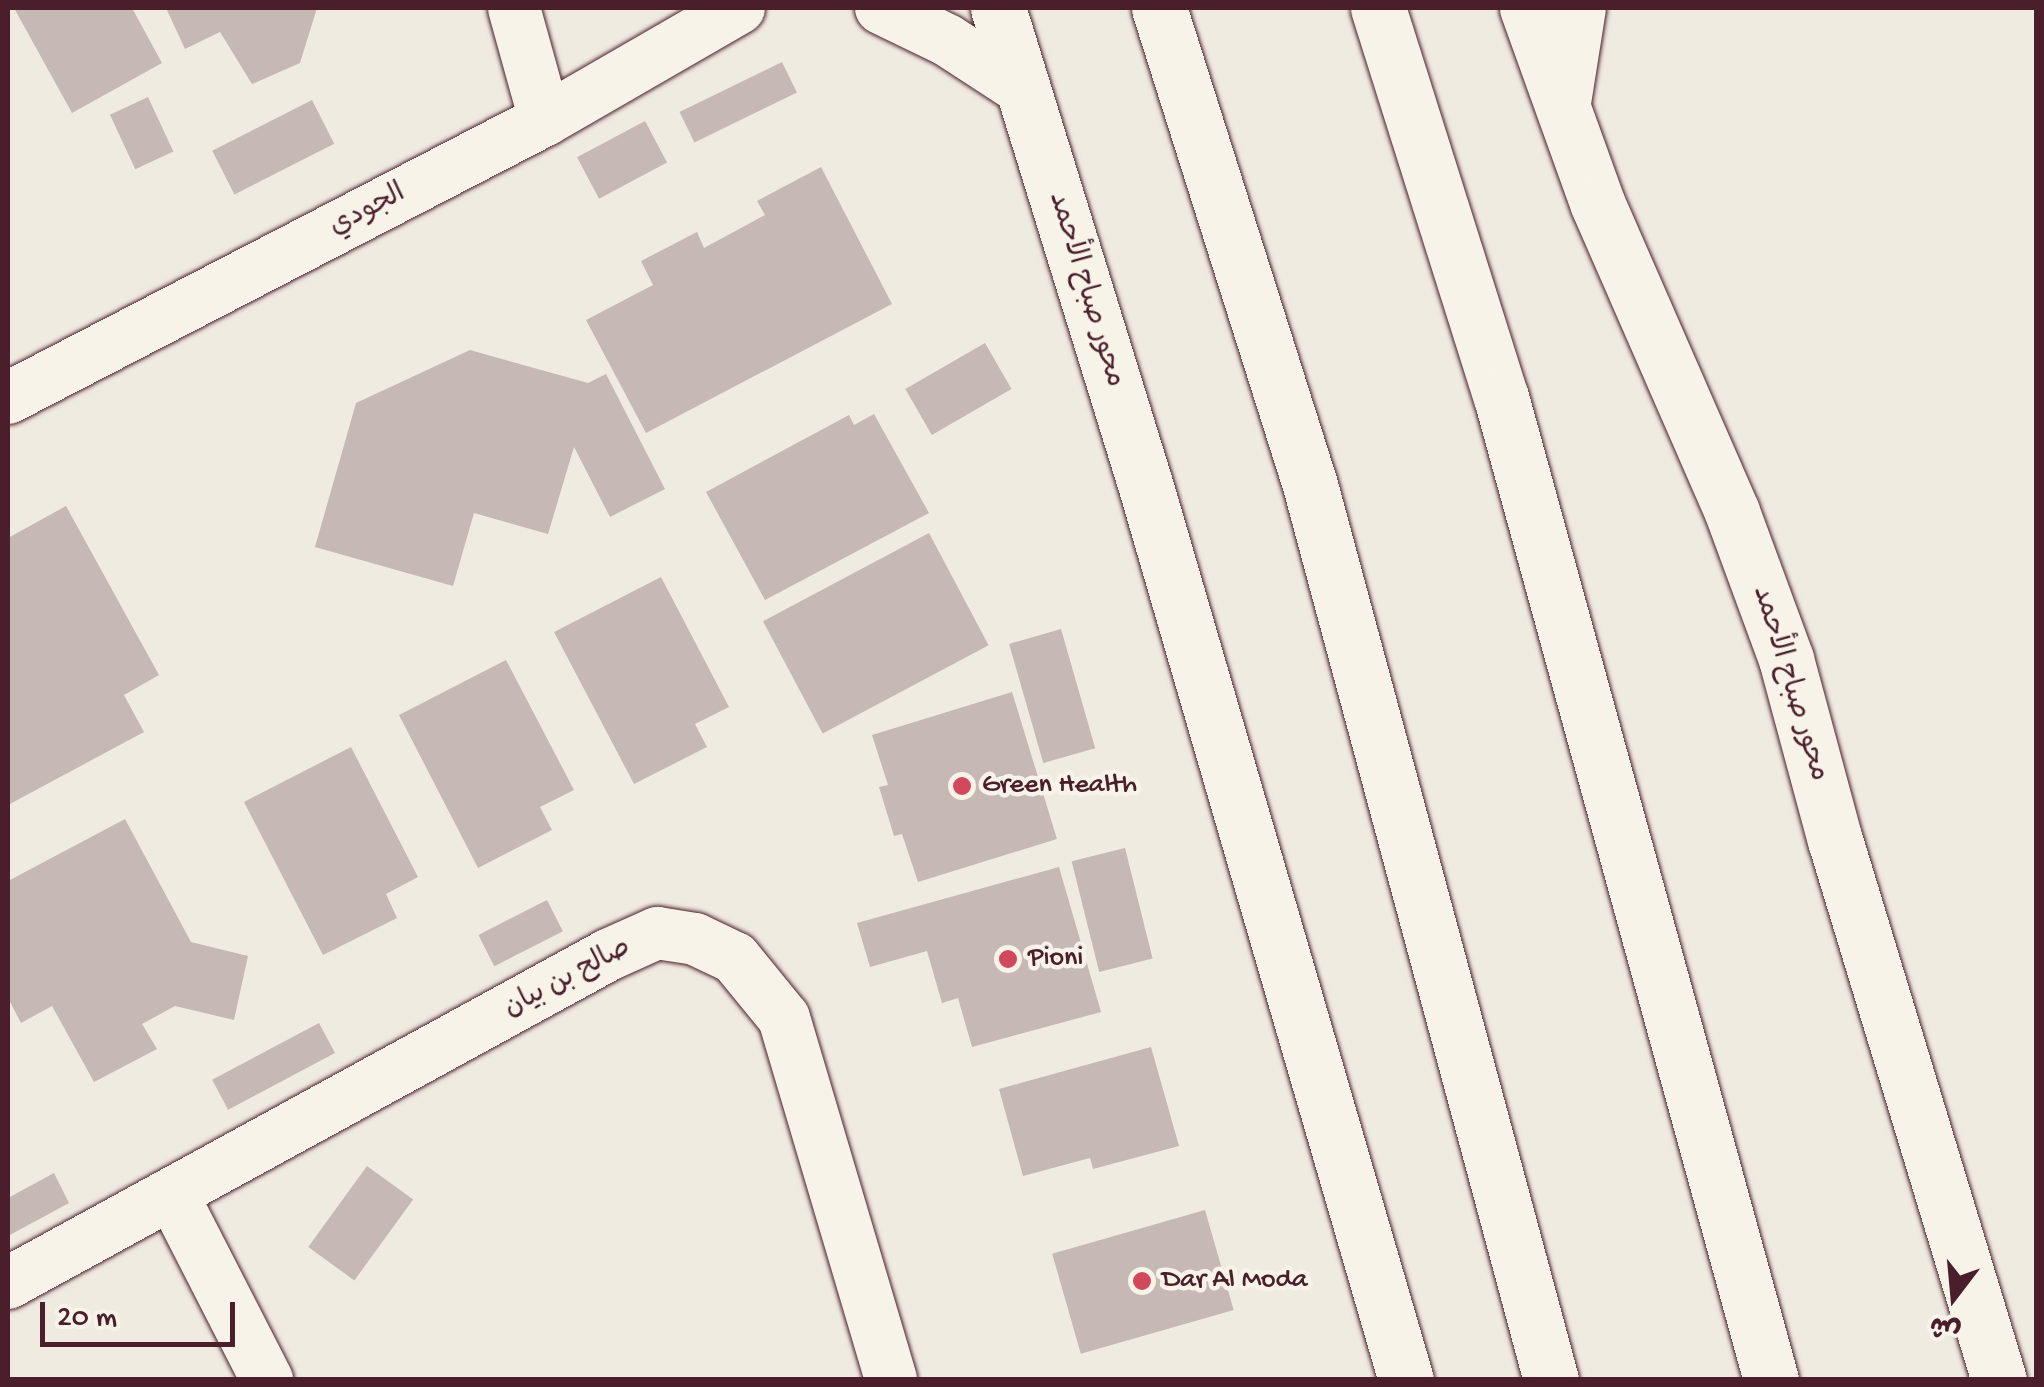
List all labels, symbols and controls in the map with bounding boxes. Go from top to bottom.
street label: الجودي [324,178,412,244]
street label: محور صباح الأحمد [1039,188,1131,392]
street label: محور صباح الأحمد [1743,582,1835,786]
place label: Green Health [982,769,1137,803]
marker: Green Health [951,775,973,797]
street label: صالح بن بيان [499,932,637,1026]
place label: Pioni [1028,942,1083,976]
marker: Pioni [997,948,1019,970]
north arrow [1904,1247,2004,1347]
place label: Dar Al Moda [1162,1264,1308,1298]
marker: Dar Al Moda [1131,1270,1153,1292]
scale bar [45,1282,240,1344]
text: 20 m [57,1302,117,1337]
text: ش [1926,1306,1965,1346]

